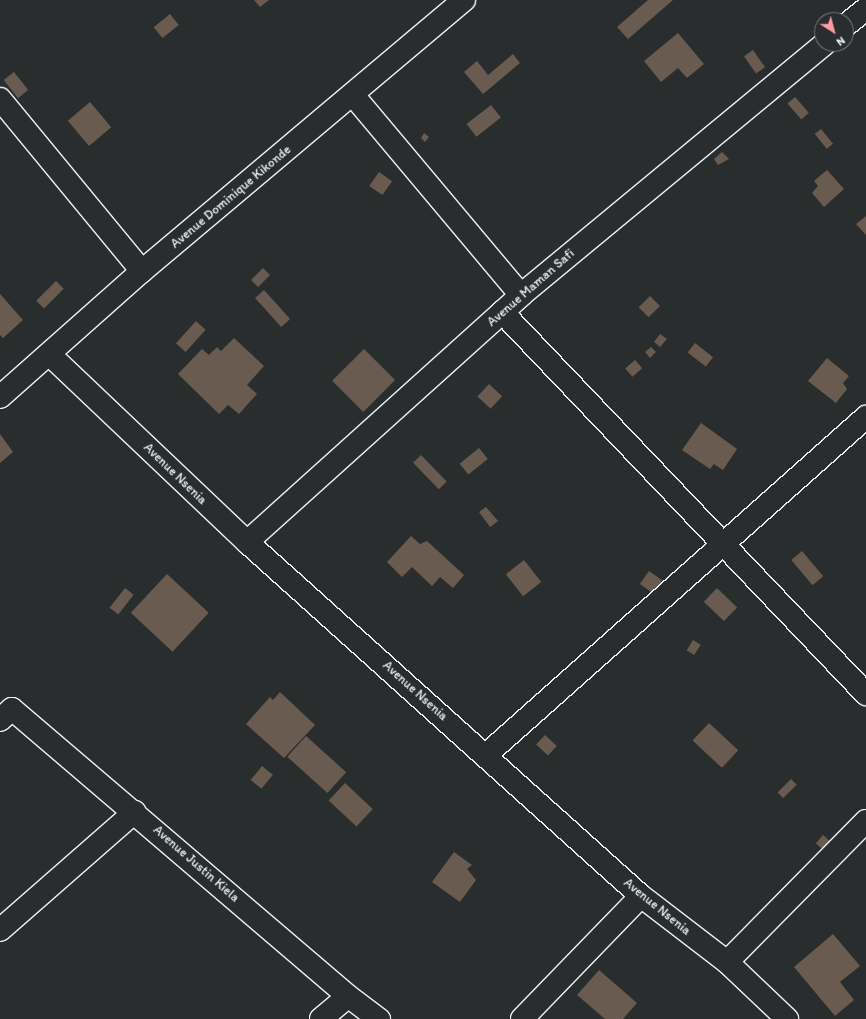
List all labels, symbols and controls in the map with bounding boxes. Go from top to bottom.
north arrow [814,12,854,52]
text: N [834,34,848,49]
street label: Avenue Dominique Kikonde [168,142,294,252]
street label: Avenue Maman Safi [484,246,578,330]
street label: Avenue Nsenia [140,440,210,508]
street label: Avenue Nsenia [380,658,450,724]
street label: Avenue Justin Kiela [150,822,242,906]
street label: Avenue Nsenia [620,875,694,939]

